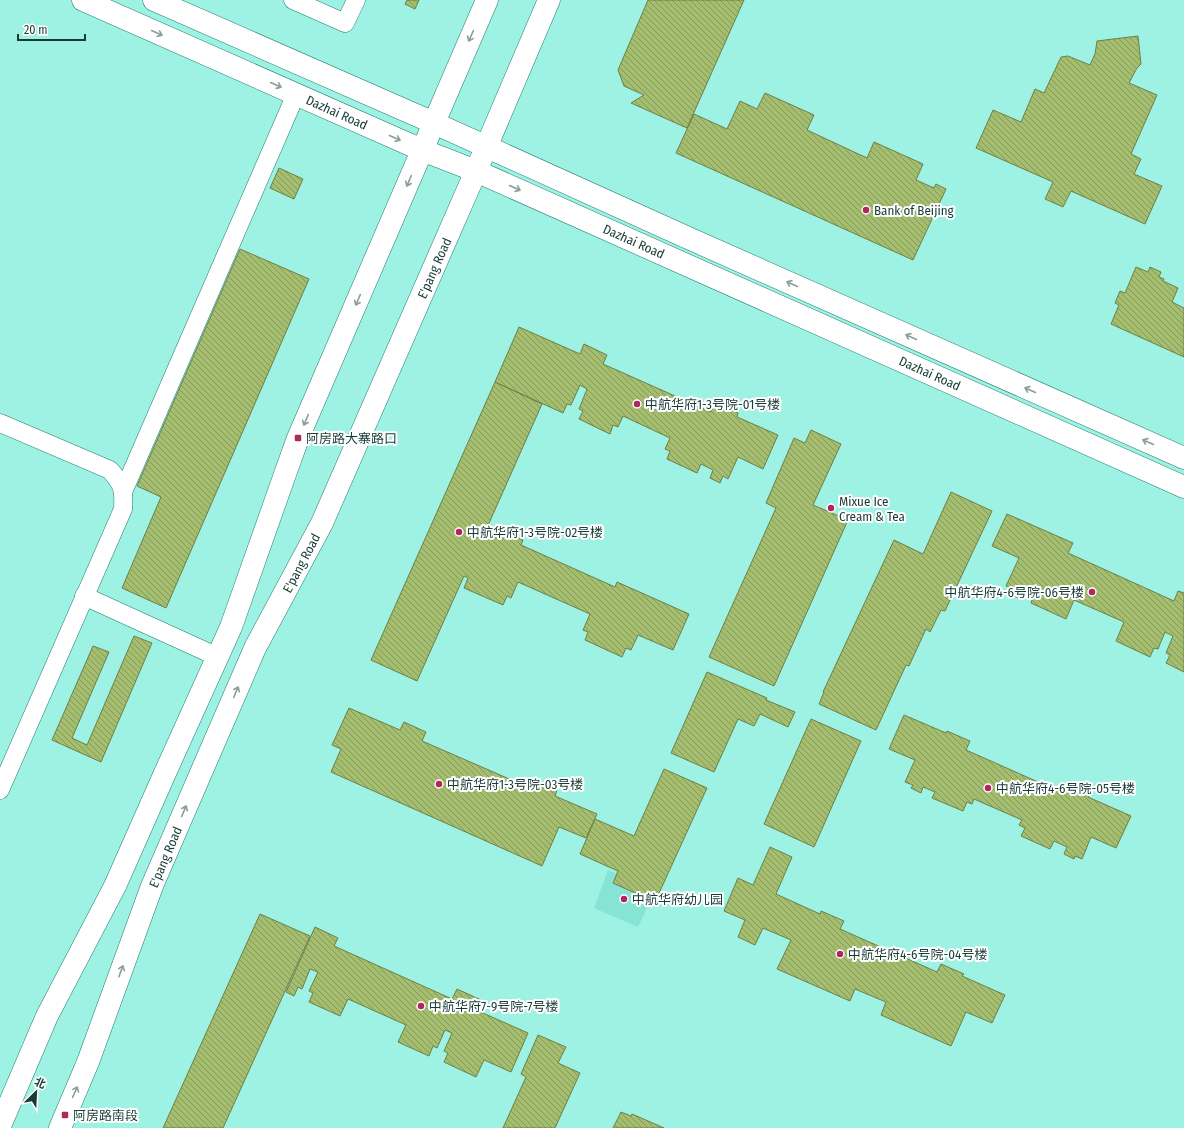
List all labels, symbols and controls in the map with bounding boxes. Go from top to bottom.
scale bar [18,16,85,42]
text: 20 m [24,23,48,37]
one-way arrow [467,29,475,41]
one-way arrow [150,30,162,37]
one-way arrow [269,82,281,89]
street label: Dazhai Road [304,92,370,133]
one-way arrow [388,135,400,142]
one-way arrow [404,174,412,186]
one-way arrow [508,185,520,192]
place label: Bank of Beijing [874,203,955,218]
marker: Bank of Beijing [861,205,871,215]
street label: Dazhai Road [601,221,667,262]
street label: E'pang Road [414,236,454,301]
one-way arrow [786,280,798,287]
one-way arrow [353,294,361,306]
one-way arrow [905,333,917,340]
street label: Dazhai Road [897,353,963,394]
one-way arrow [1024,385,1036,393]
place label: 中航华府1-3号院-01号楼 [645,397,780,412]
marker: 中航华府1-3号院-01号楼 [632,399,642,409]
one-way arrow [302,413,310,425]
place label: 阿房路大寨路口 [306,431,397,446]
marker: 阿房路大寨路口 [293,433,303,443]
one-way arrow [1143,438,1155,445]
place label: Mixue Ice Cream & Tea [839,494,905,524]
marker: Mixue Ice Cream & Tea [826,503,836,513]
place label: 中航华府1-3号院-02号楼 [467,525,603,540]
marker: 中航华府1-3号院-02号楼 [454,527,464,537]
street label: E'pang Road [280,531,323,595]
place label: 中航华府4-6号院-06号楼 [944,585,1084,600]
marker: 中航华府4-6号院-06号楼 [1087,587,1097,597]
one-way arrow [233,686,240,698]
place label: 中航华府1-3号院-03号楼 [447,777,583,792]
marker: 中航华府1-3号院-03号楼 [434,779,444,789]
place label: 中航华府4-6号院-05号楼 [996,781,1135,796]
marker: 中航华府4-6号院-05号楼 [983,783,993,793]
one-way arrow [181,805,189,817]
street label: E'pang Road [146,824,185,890]
place label: 中航华府幼儿园 [632,892,723,907]
marker: 中航华府幼儿园 [619,894,629,904]
place label: 中航华府4-6号院-04号楼 [848,947,987,962]
marker: 中航华府4-6号院-04号楼 [835,949,845,959]
one-way arrow [118,965,126,977]
place label: 中航华府7-9号院-7号楼 [429,999,559,1014]
marker: 中航华府7-9号院-7号楼 [416,1001,426,1011]
north arrow [16,1072,56,1112]
text: 北 [32,1075,48,1091]
one-way arrow [72,1087,79,1099]
place label: 阿房路南段 [73,1108,138,1123]
marker: 阿房路南段 [60,1110,70,1120]

